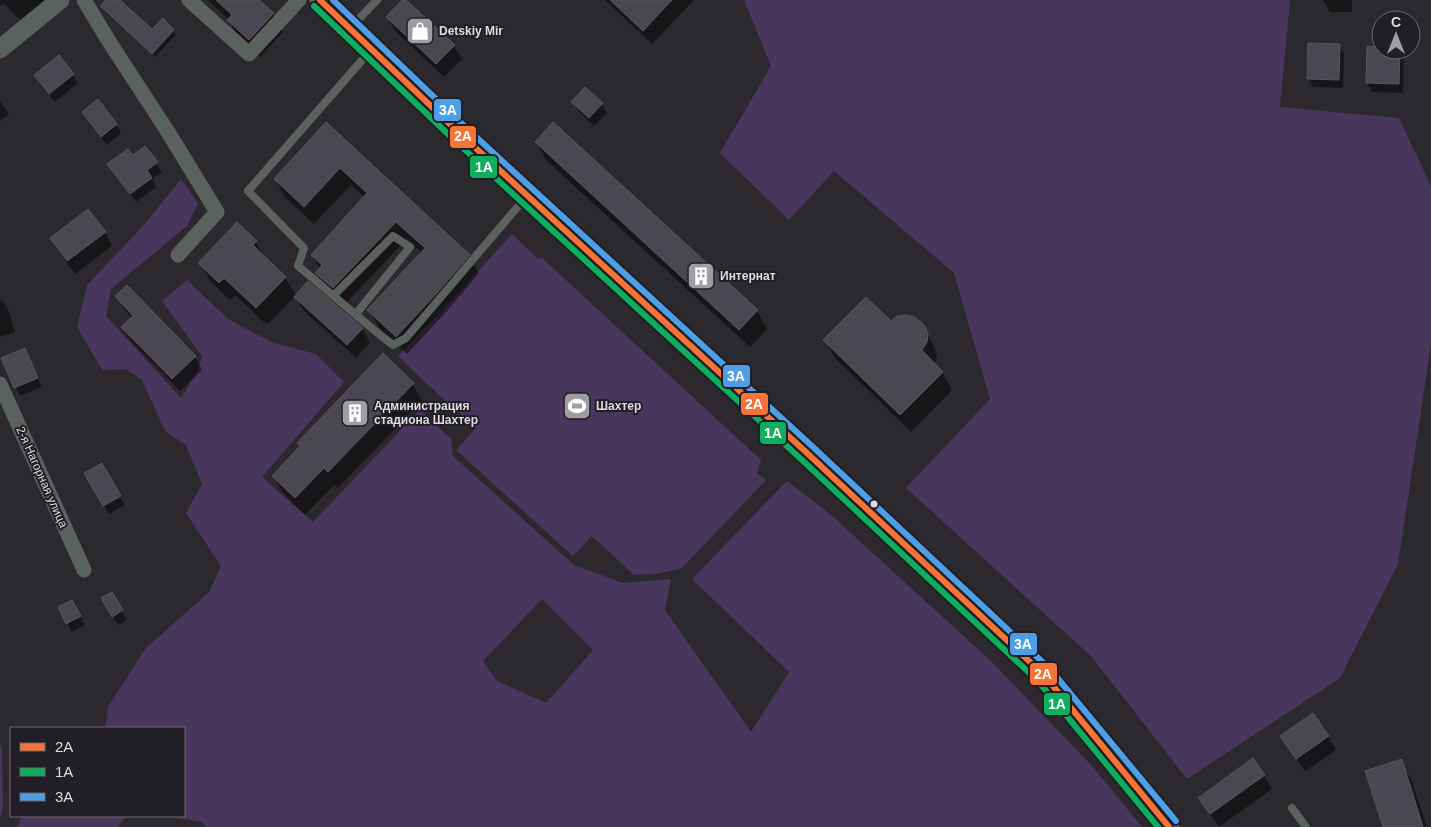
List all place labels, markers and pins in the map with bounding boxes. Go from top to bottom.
shop icon: Detskiy Mir [405,16,435,46]
place label: Detskiy Mir [439,24,503,38]
building icon: Интернат [686,261,716,291]
place label: Интернат [720,269,776,283]
sports icon: Шахтер [562,391,592,421]
building icon: Администрация стадиона Шахтер [340,398,370,428]
place label: Администрация стадиона Шахтер [374,399,478,427]
place label: Шахтер [596,399,641,413]
unlabelled marker [869,499,879,509]

